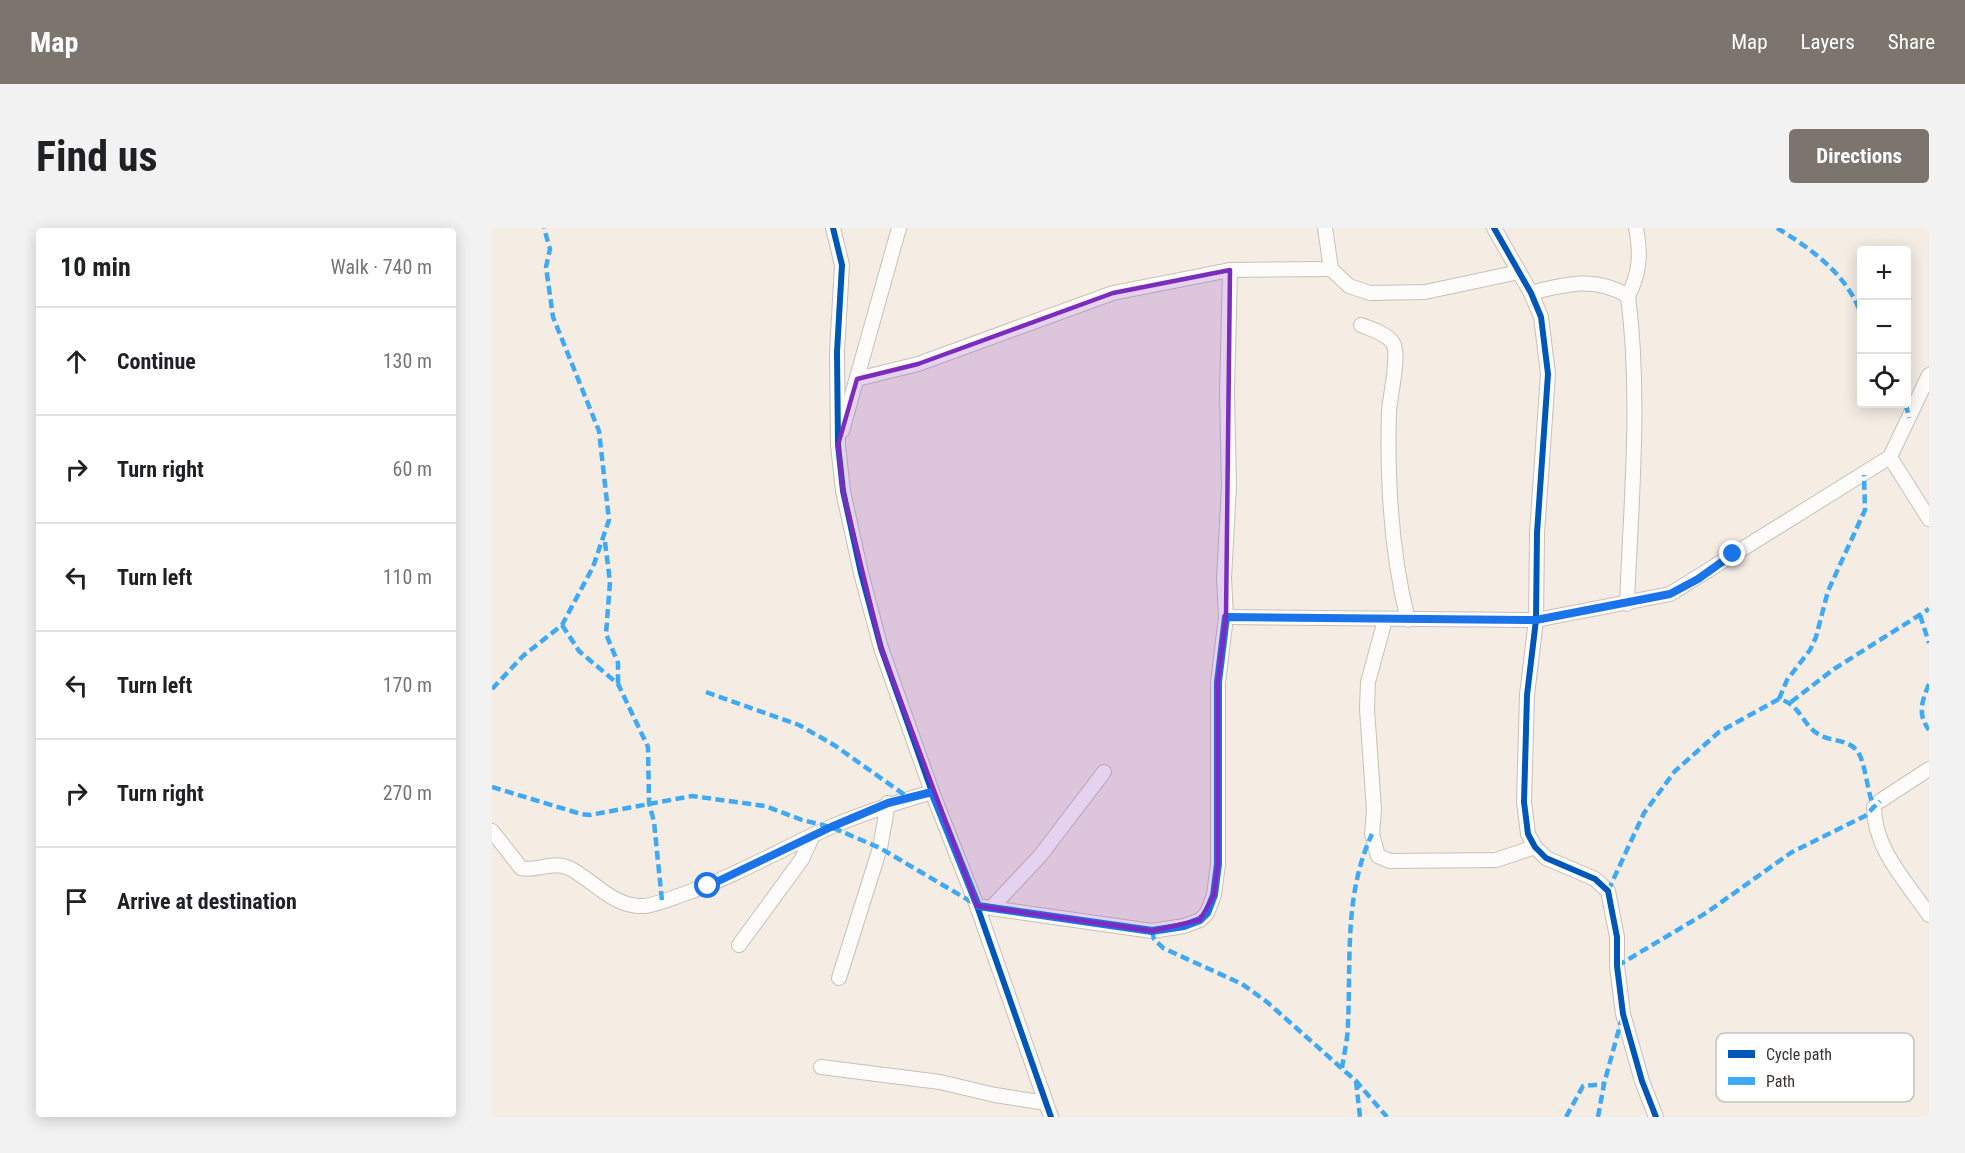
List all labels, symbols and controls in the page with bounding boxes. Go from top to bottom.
text: Map [30,26,78,59]
text: Map [1731,30,1768,54]
text: Layers [1801,30,1855,54]
text: Share [1888,30,1935,54]
button: Directions [1789,129,1929,183]
text: Find us [36,132,157,181]
map controls [1857,246,1911,408]
button: + [1857,246,1911,300]
text: 10 min [60,252,131,282]
text: Walk · 740 m [331,255,432,279]
button: − [1857,300,1911,354]
icon: ahead [60,345,93,378]
text: Continue [117,349,196,374]
text: 130 m [383,349,432,373]
button: locate [1857,354,1911,408]
icon: right [60,453,93,486]
text: Turn right [117,457,204,482]
text: 60 m [393,457,432,481]
route end [1719,540,1745,566]
icon: left [60,561,93,594]
text: Turn left [117,565,192,590]
text: 110 m [383,565,432,589]
icon: left [60,669,93,702]
text: Turn left [117,673,192,698]
text: 170 m [383,673,432,697]
icon: right [60,777,93,810]
text: Turn right [117,781,204,806]
text: 270 m [383,781,432,805]
route start [694,872,720,898]
icon: arrive [60,885,93,918]
text: Arrive at destination [117,889,297,914]
legend [1716,1033,1914,1102]
text: Cycle path [1766,1045,1832,1064]
text: Path [1766,1072,1795,1091]

